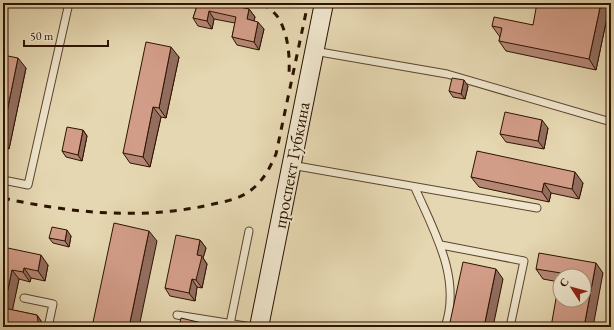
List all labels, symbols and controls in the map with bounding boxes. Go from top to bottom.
scale bar [24,22,108,48]
text: 50 m [30,28,54,44]
street label: проспект Губкина [267,99,315,230]
north arrow [552,268,592,308]
text: С [556,275,572,289]

